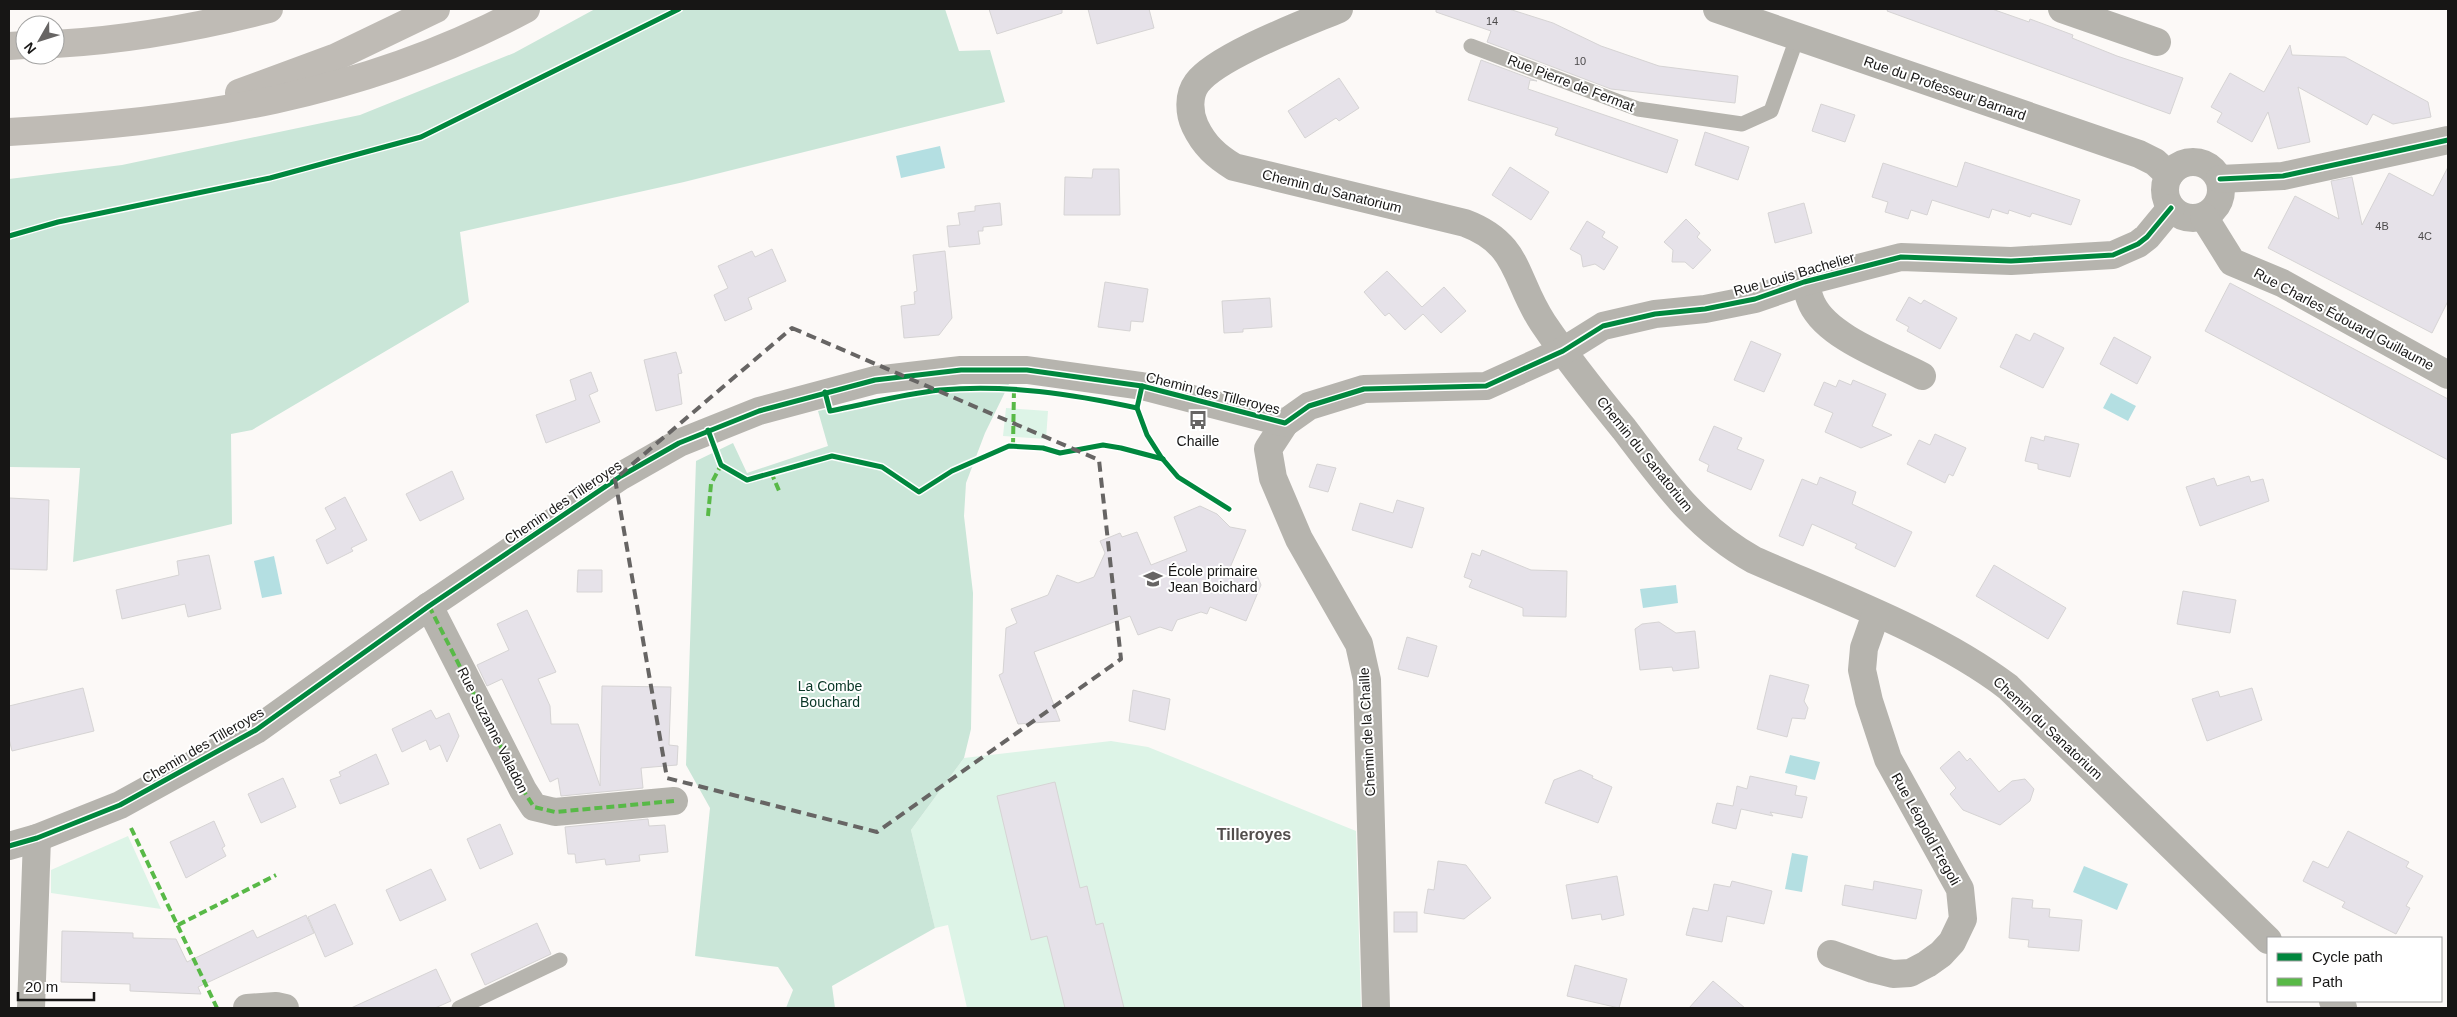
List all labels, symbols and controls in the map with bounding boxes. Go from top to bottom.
north arrow [15,15,65,65]
house number: 14 [1486,15,1498,27]
text: N [20,39,39,57]
street label: Rue Pierre de Fermat [1505,51,1637,115]
street label: Rue du Professeur Barnard [1862,53,2028,123]
house number: 10 [1574,55,1586,67]
street label: Chemin du Sanatorium [1261,166,1403,216]
house number: 4B [2375,220,2389,232]
house number: 4C [2418,230,2432,242]
street label: Rue Louis Bachelier [1732,249,1857,299]
street label: Rue Charles Édouard Guillaume [2251,265,2437,373]
street label: Chemin des Tilleroyes [1144,369,1282,417]
street label: Chemin du Sanatorium [1594,393,1696,515]
bus stop icon: Chaille [1187,409,1209,431]
place label: Chaille [1177,433,1220,449]
street label: Chemin des Tilleroyes [501,457,625,547]
place label: École primaire Jean Boichard [1168,563,1258,595]
school or university icon: École primaire Jean Boichard [1142,568,1164,590]
street label: Rue Suzanne Valadon [454,664,532,796]
street label: Chemin de la Chaille [1356,667,1378,797]
street label: Chemin du Sanatorium [1990,673,2106,783]
park label: La Combe Bouchard [798,678,863,710]
street label: Chemin des Tilleroyes [139,704,267,786]
street label: Rue Léopold Fregoli [1888,770,1964,888]
district label: Tilleroyes [1217,826,1291,843]
legend [2267,937,2442,1002]
text: Cycle path [2312,948,2383,965]
scale bar [18,970,94,1002]
text: Path [2312,973,2343,990]
text: 20 m [25,978,58,995]

